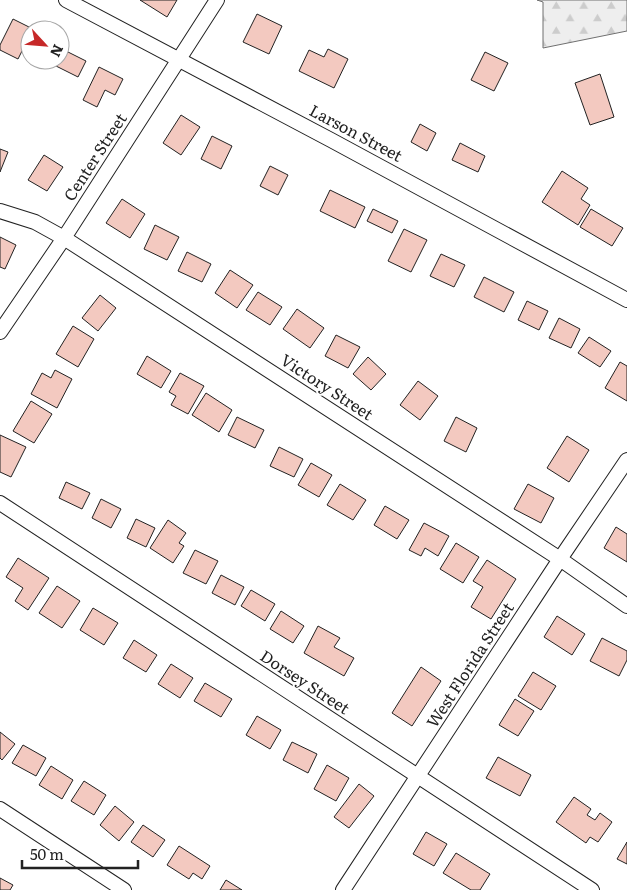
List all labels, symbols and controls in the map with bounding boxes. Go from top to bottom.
north arrow [20,20,70,70]
text: N [46,41,69,61]
street label: Larson Street [306,98,408,167]
street label: Center Street [57,107,132,205]
street label: Victory Street [276,347,379,425]
street label: West Florida Street [420,597,519,732]
street label: Dorsey Street [256,643,356,719]
scale bar [22,838,139,870]
text: 50 m [30,842,64,865]

